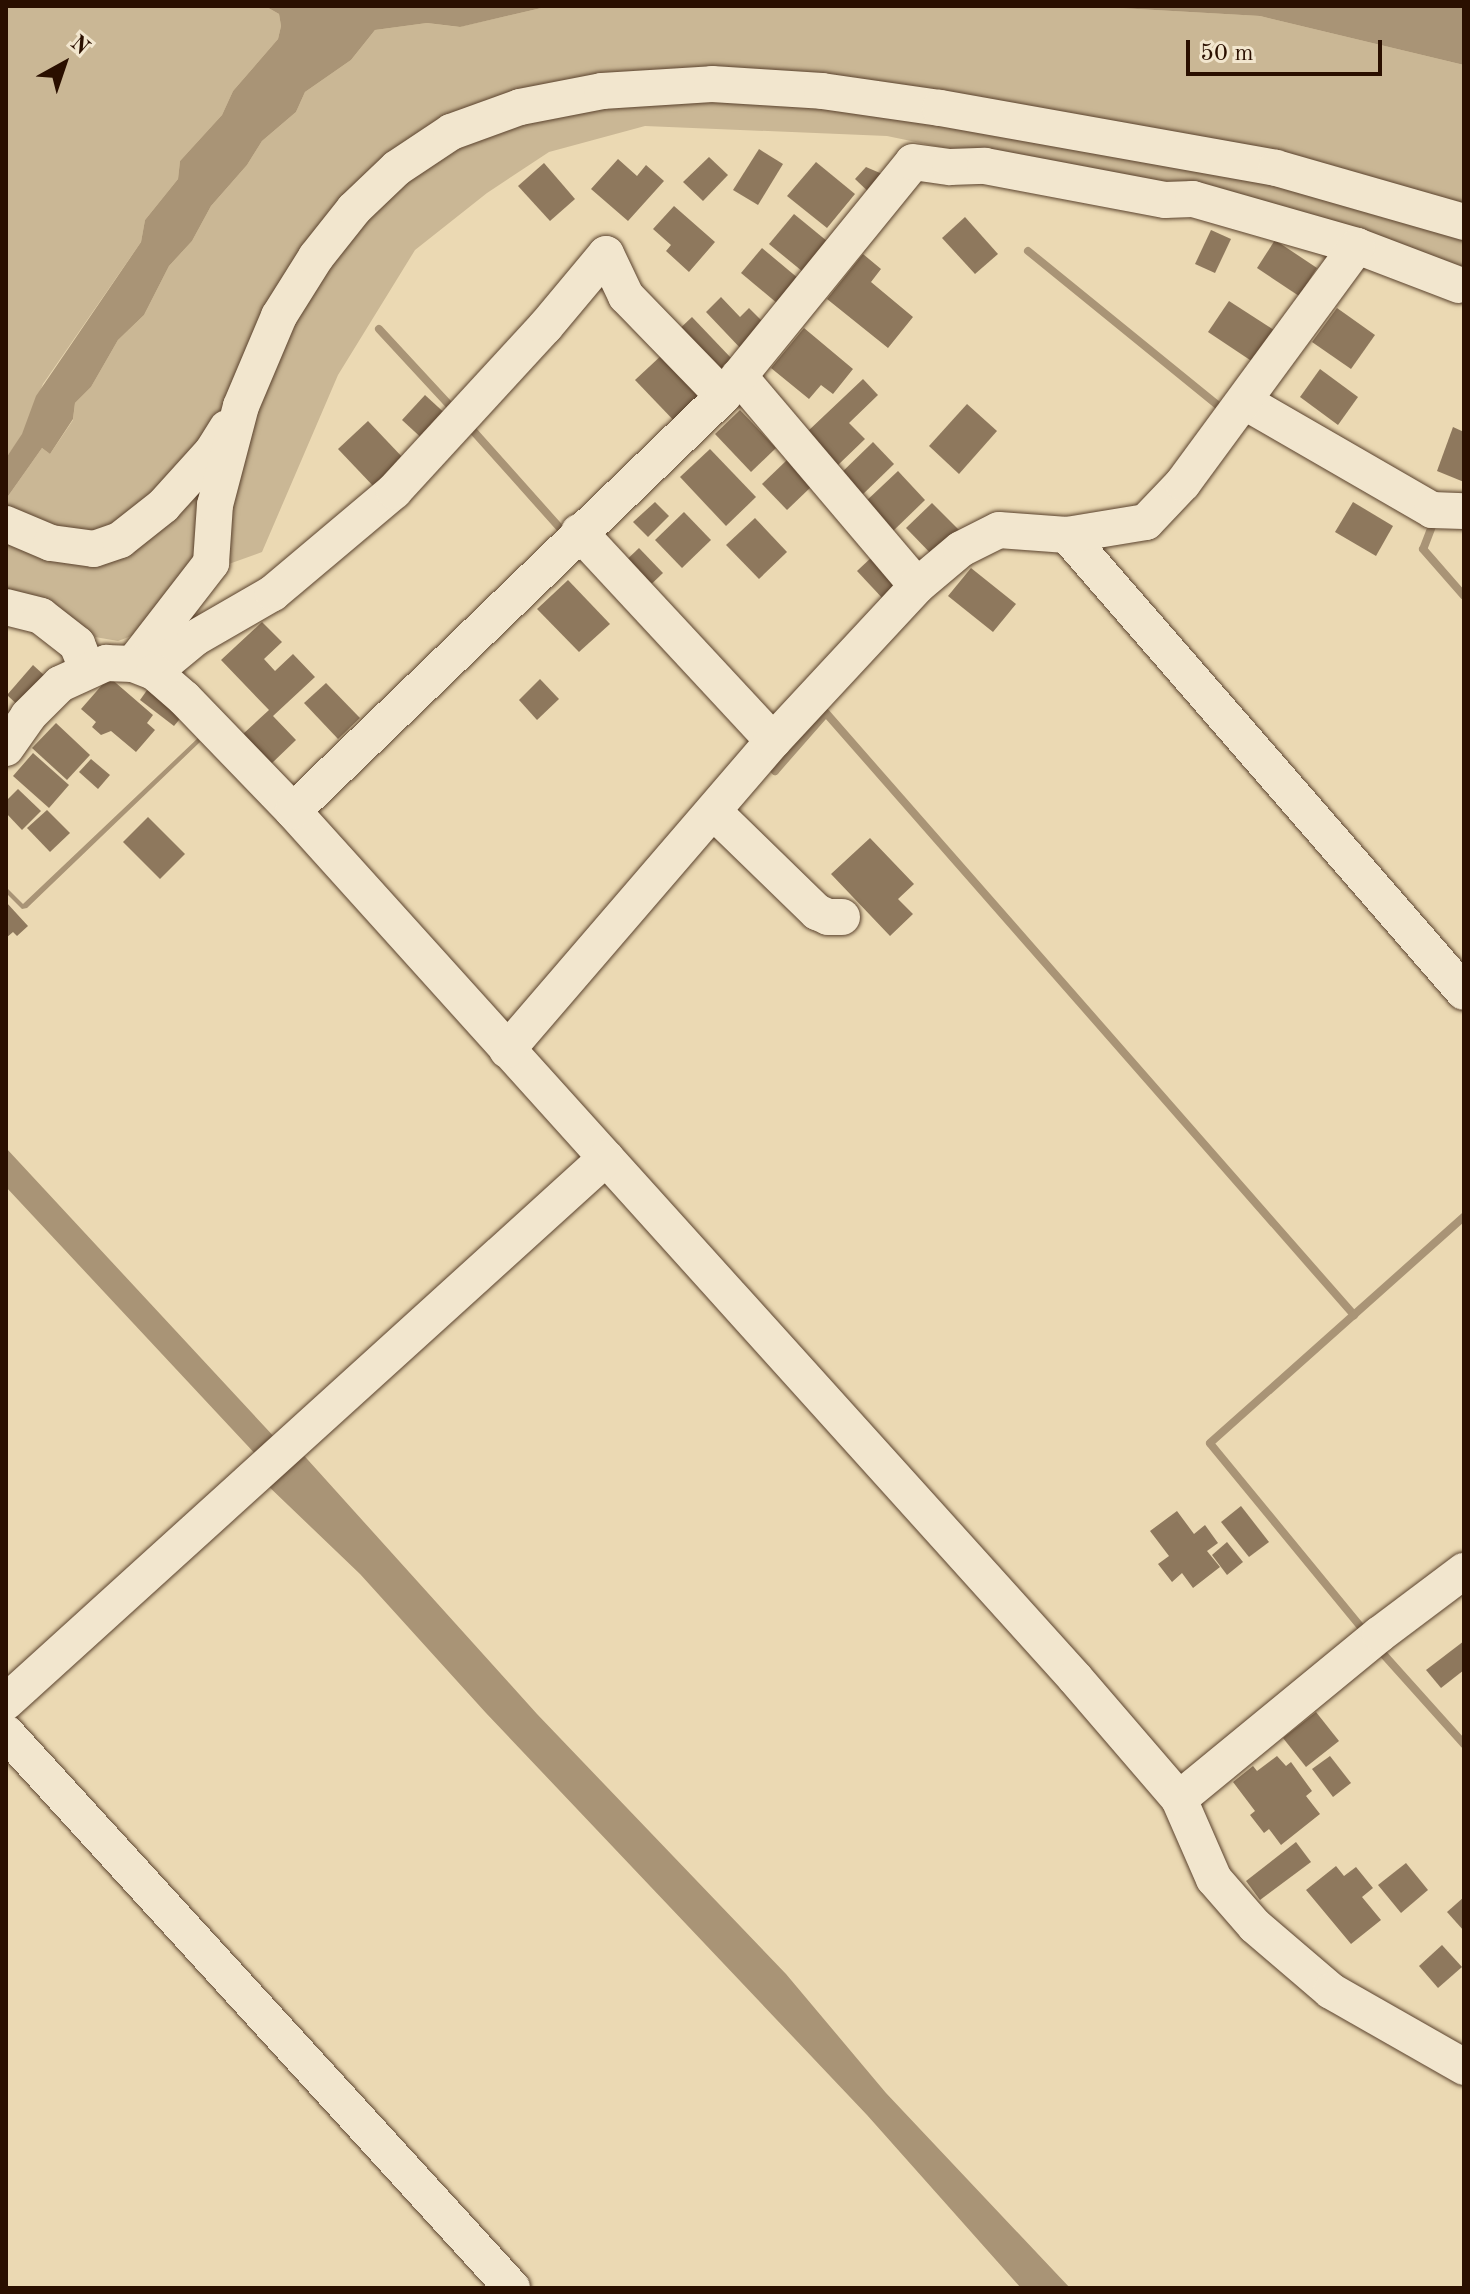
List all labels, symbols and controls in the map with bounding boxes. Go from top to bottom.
north arrow [24,24,104,104]
scale bar [1190,24,1386,74]
text: N [66,32,93,59]
text: 50 m [1200,42,1254,66]

